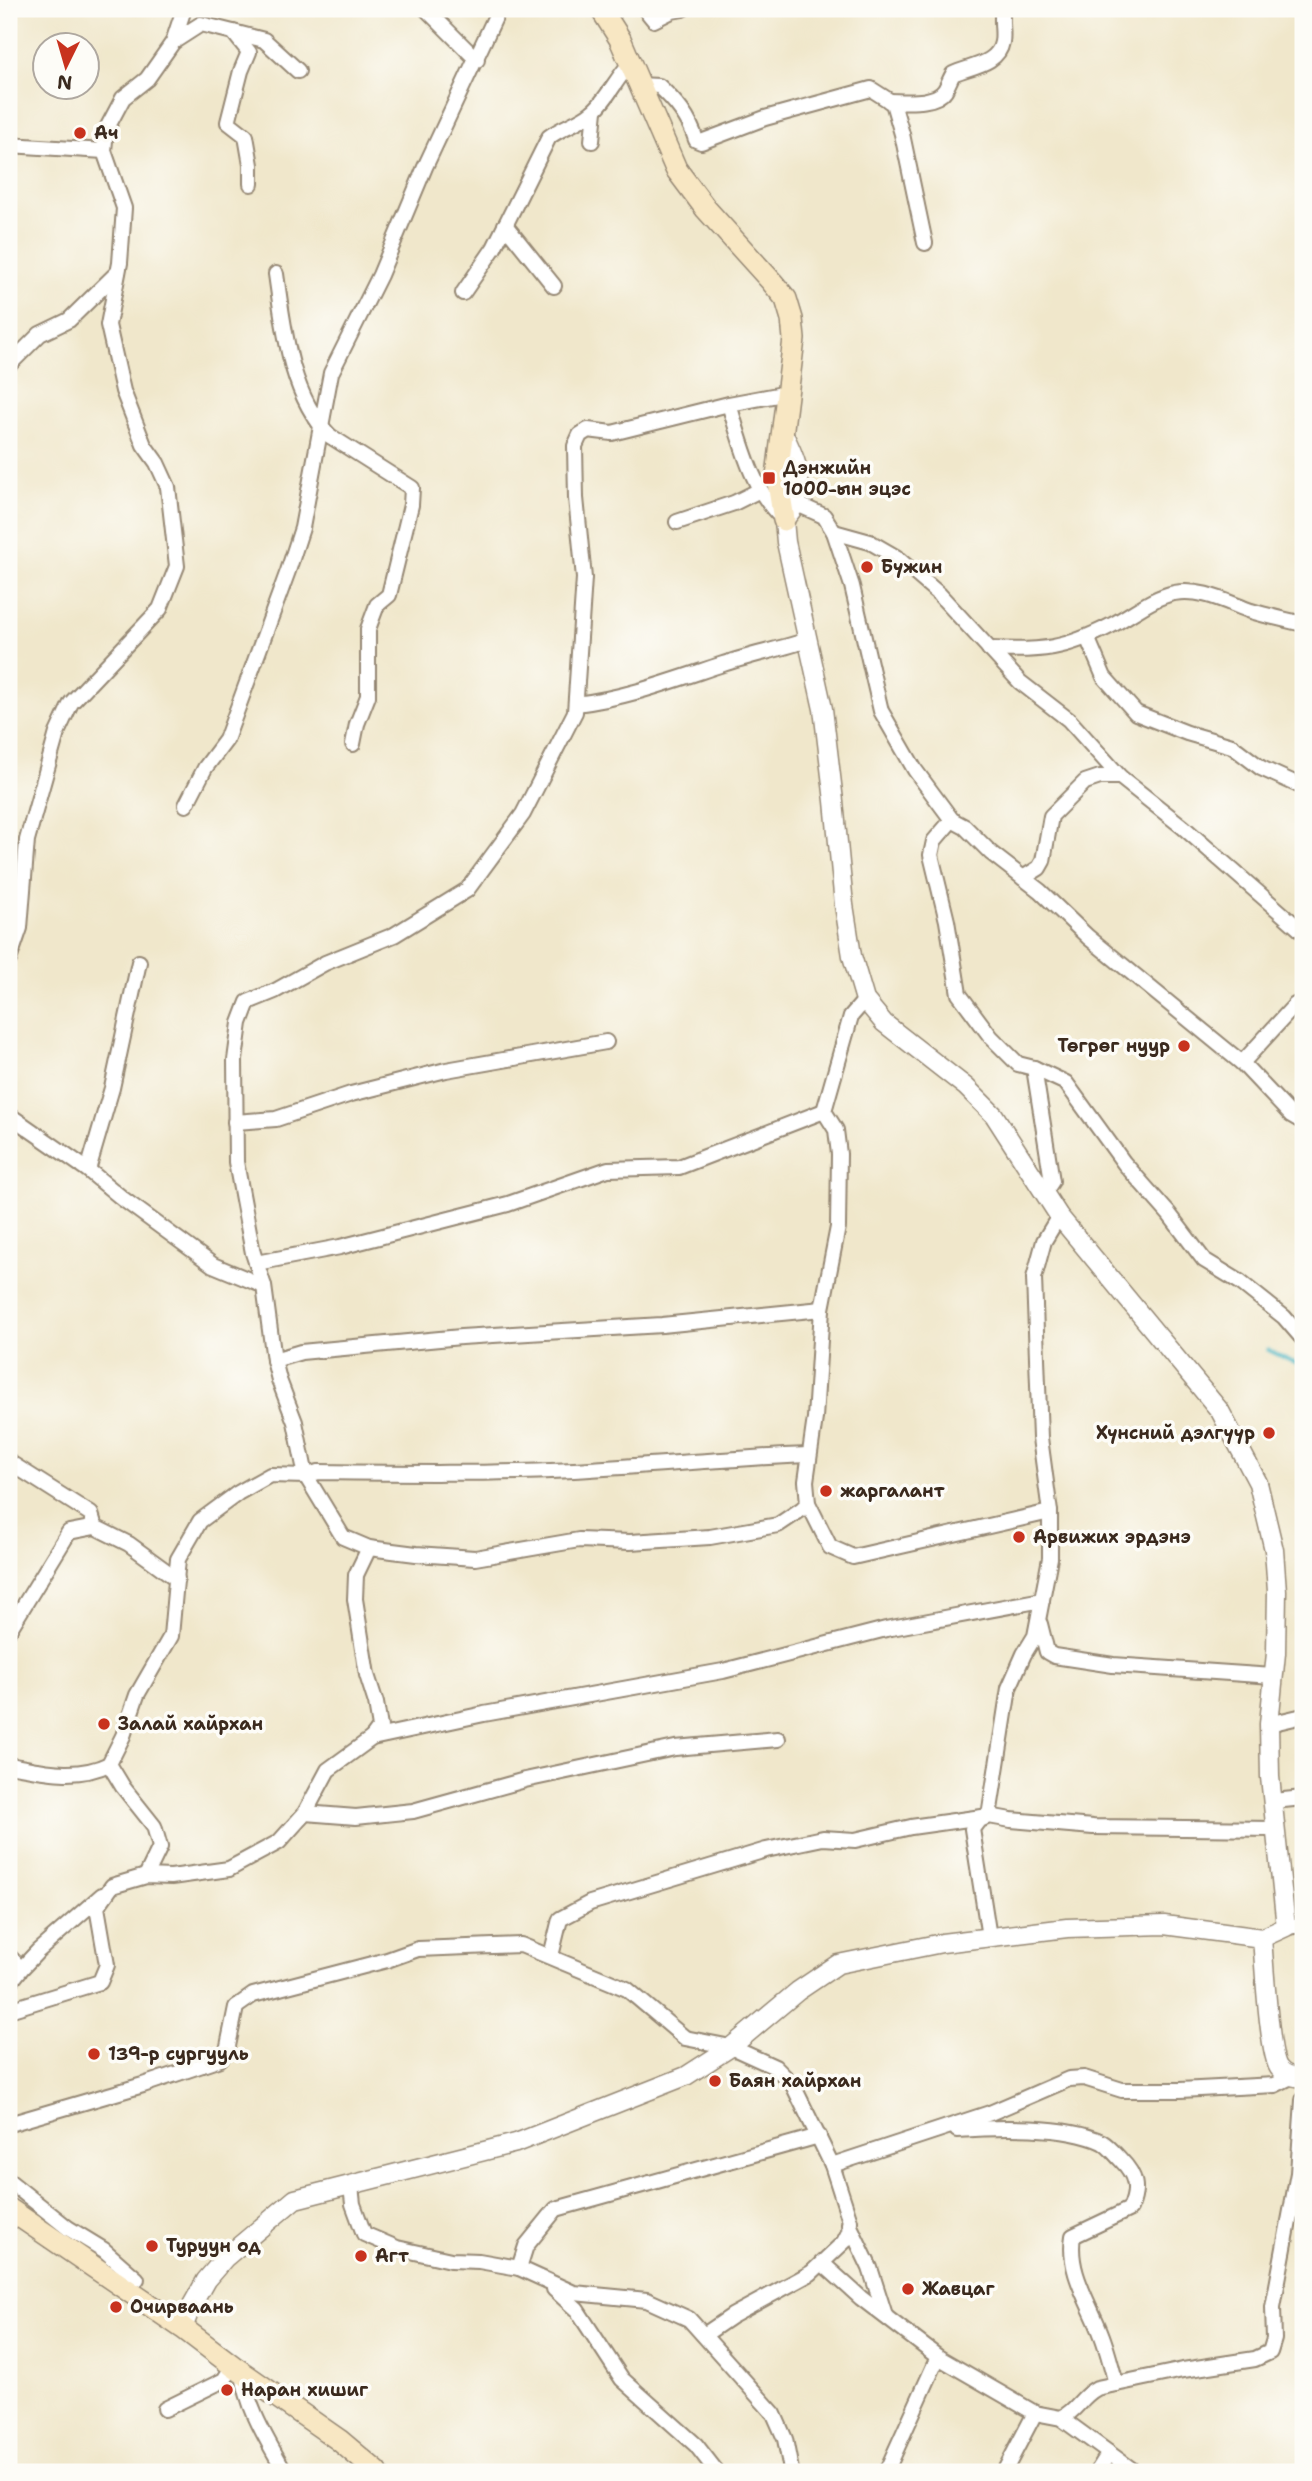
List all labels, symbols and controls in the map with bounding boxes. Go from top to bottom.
north arrow [32,32,102,102]
text: N [56,69,73,96]
place label: Ач [94,121,118,145]
marker: Ач [72,125,88,141]
place label: Дэнжийн 1000-ын эцэс [783,456,911,501]
marker: Дэнжийн 1000-ын эцэс [761,470,777,486]
place label: Бүжин [881,555,942,579]
marker: Бүжин [859,559,875,575]
place label: Төгрөг нуур [1058,1034,1170,1058]
marker: Төгрөг нуур [1176,1038,1192,1054]
place label: Хүнсний дэлгүүр [1096,1421,1255,1445]
marker: Хүнсний дэлгүүр [1261,1425,1277,1441]
place label: жаргалант [840,1479,945,1503]
marker: жаргалант [818,1483,834,1499]
place label: Арвижих эрдэнэ [1033,1525,1191,1549]
marker: Арвижих эрдэнэ [1011,1529,1027,1545]
place label: Залай хайрхан [118,1712,263,1736]
marker: Залай хайрхан [96,1716,112,1732]
place label: 139-р сургууль [108,2042,249,2066]
marker: 139-р сургууль [86,2046,102,2062]
place label: Баян хайрхан [729,2069,861,2093]
marker: Баян хайрхан [707,2073,723,2089]
place label: Туруун од [166,2234,261,2258]
marker: Туруун од [144,2238,160,2254]
place label: Агт [375,2244,409,2268]
marker: Агт [353,2248,369,2264]
place label: Жавцаг [922,2277,995,2301]
marker: Жавцаг [900,2281,916,2297]
place label: Очирваань [130,2295,234,2319]
marker: Очирваань [108,2299,124,2315]
place label: Наран хишиг [241,2378,369,2402]
marker: Наран хишиг [219,2382,235,2398]

